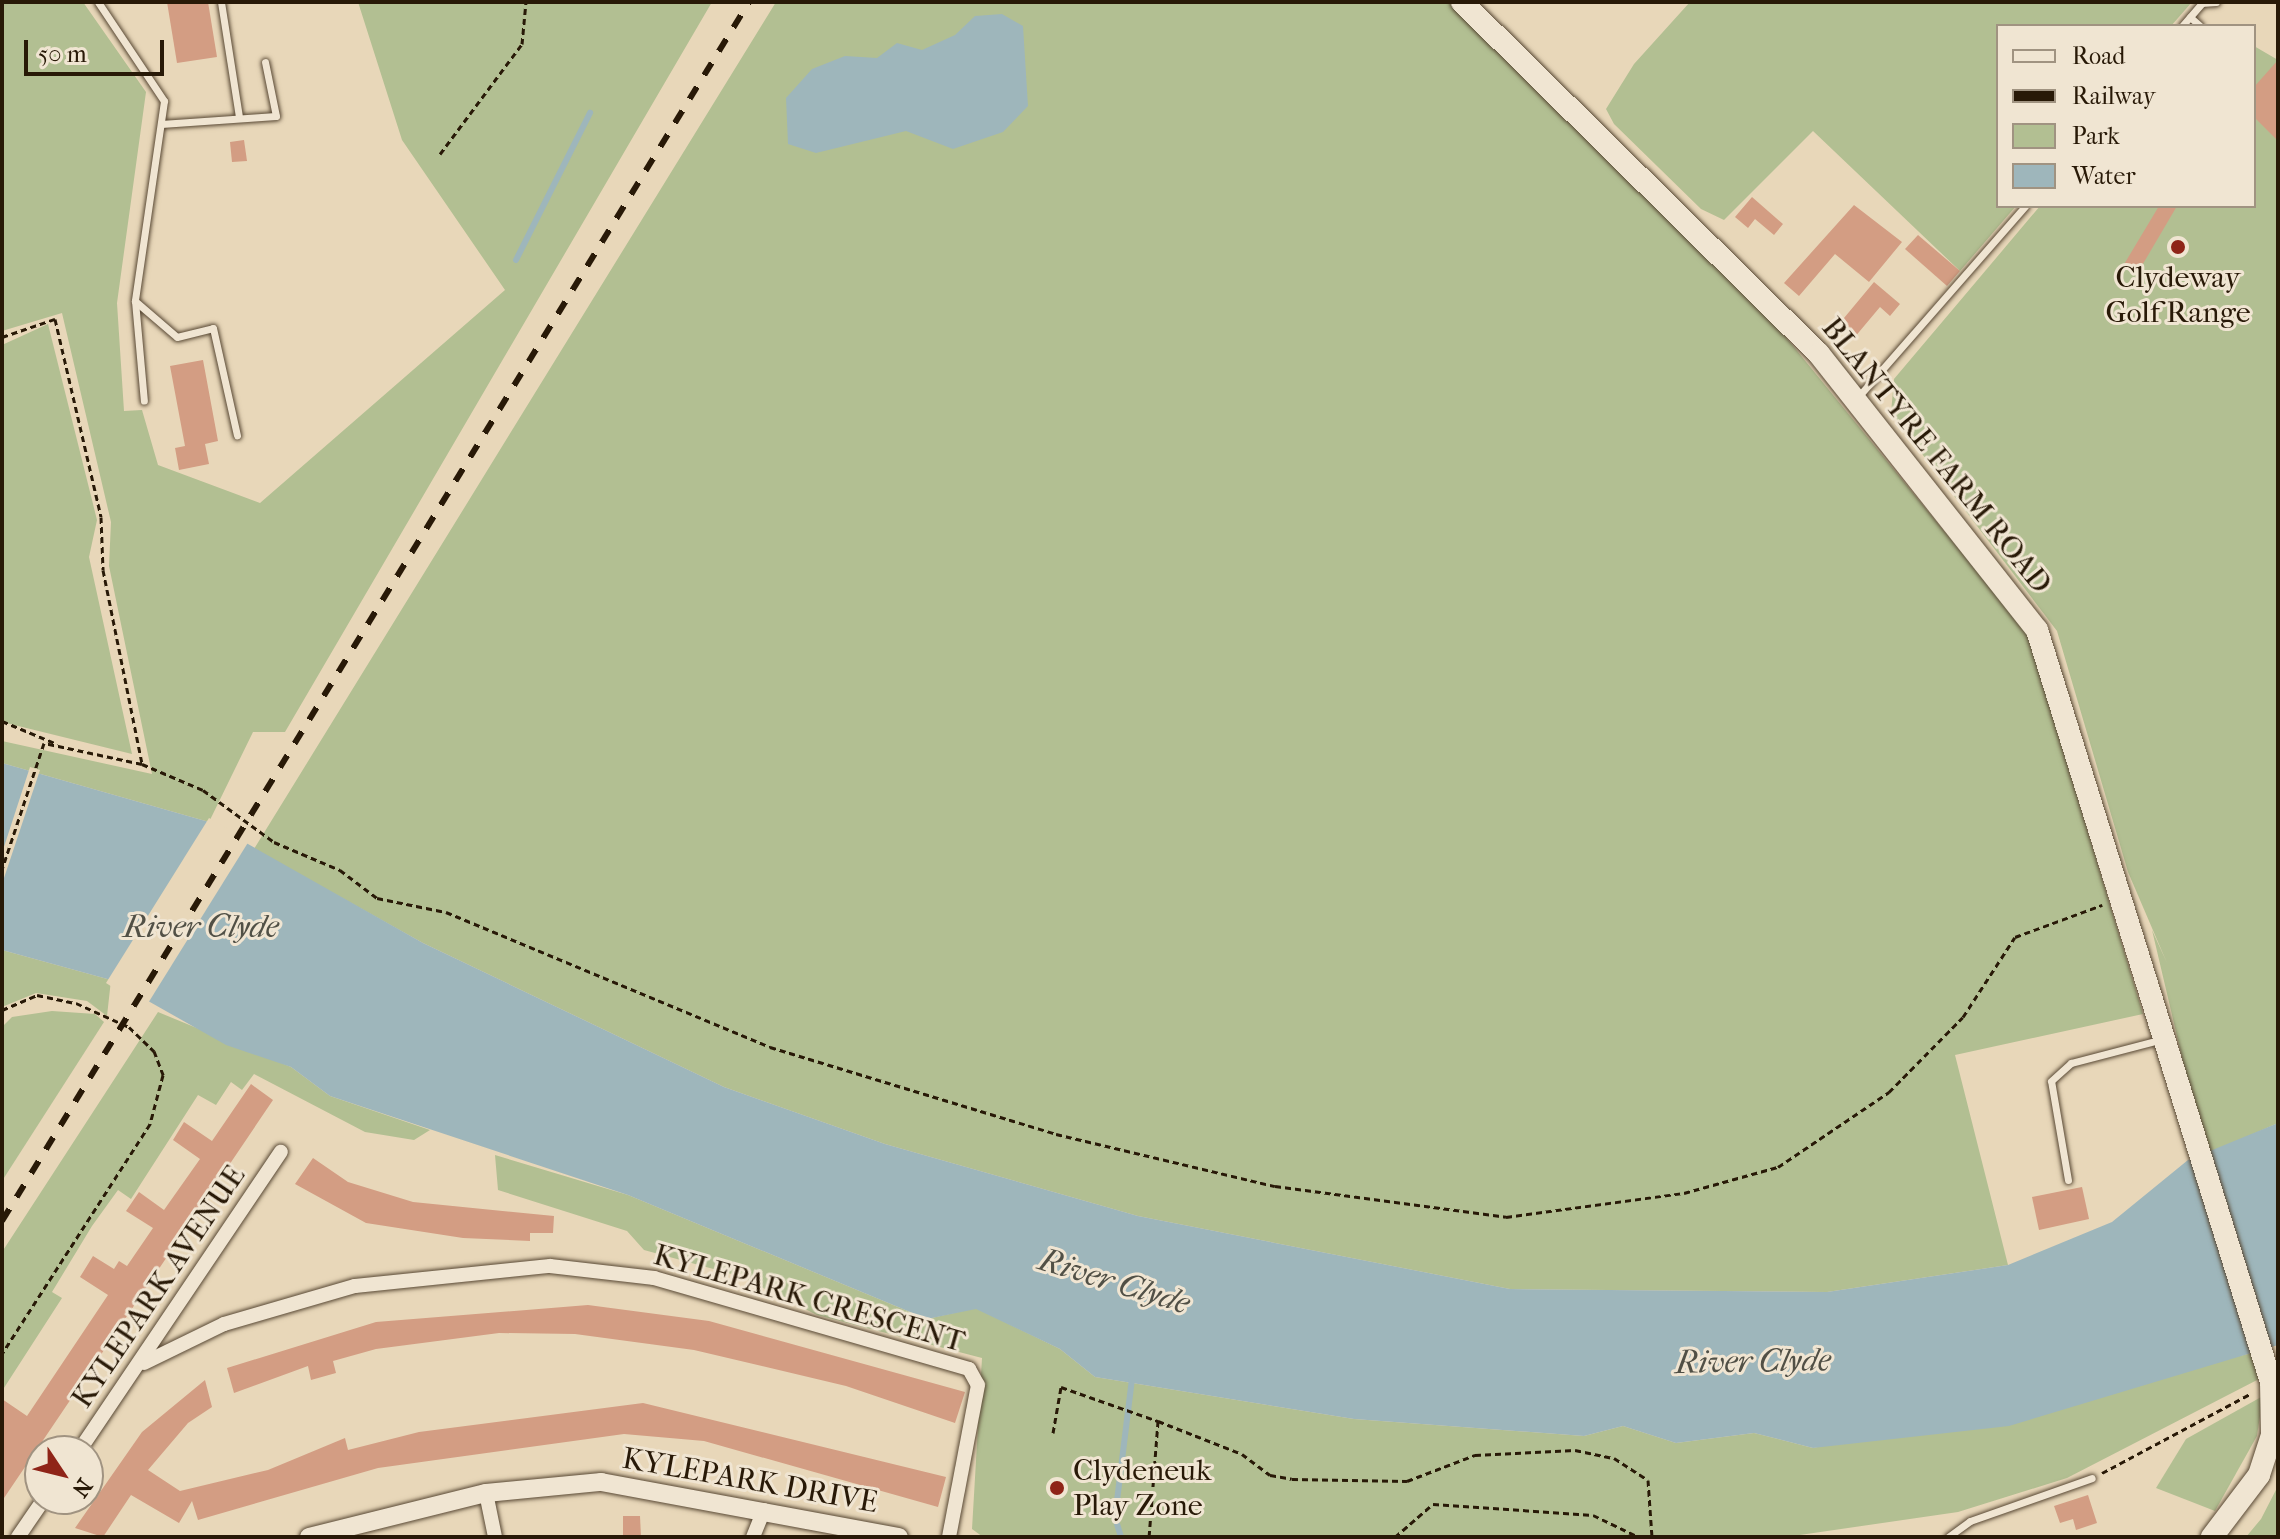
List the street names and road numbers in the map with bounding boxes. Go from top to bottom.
street label: BLANTYRE FARM ROAD [1814,311,2058,601]
street label: KYLEPARK AVENUE [64,1159,254,1415]
street label: KYLEPARK CRESCENT [649,1237,969,1361]
street label: KYLEPARK DRIVE [619,1441,881,1521]

